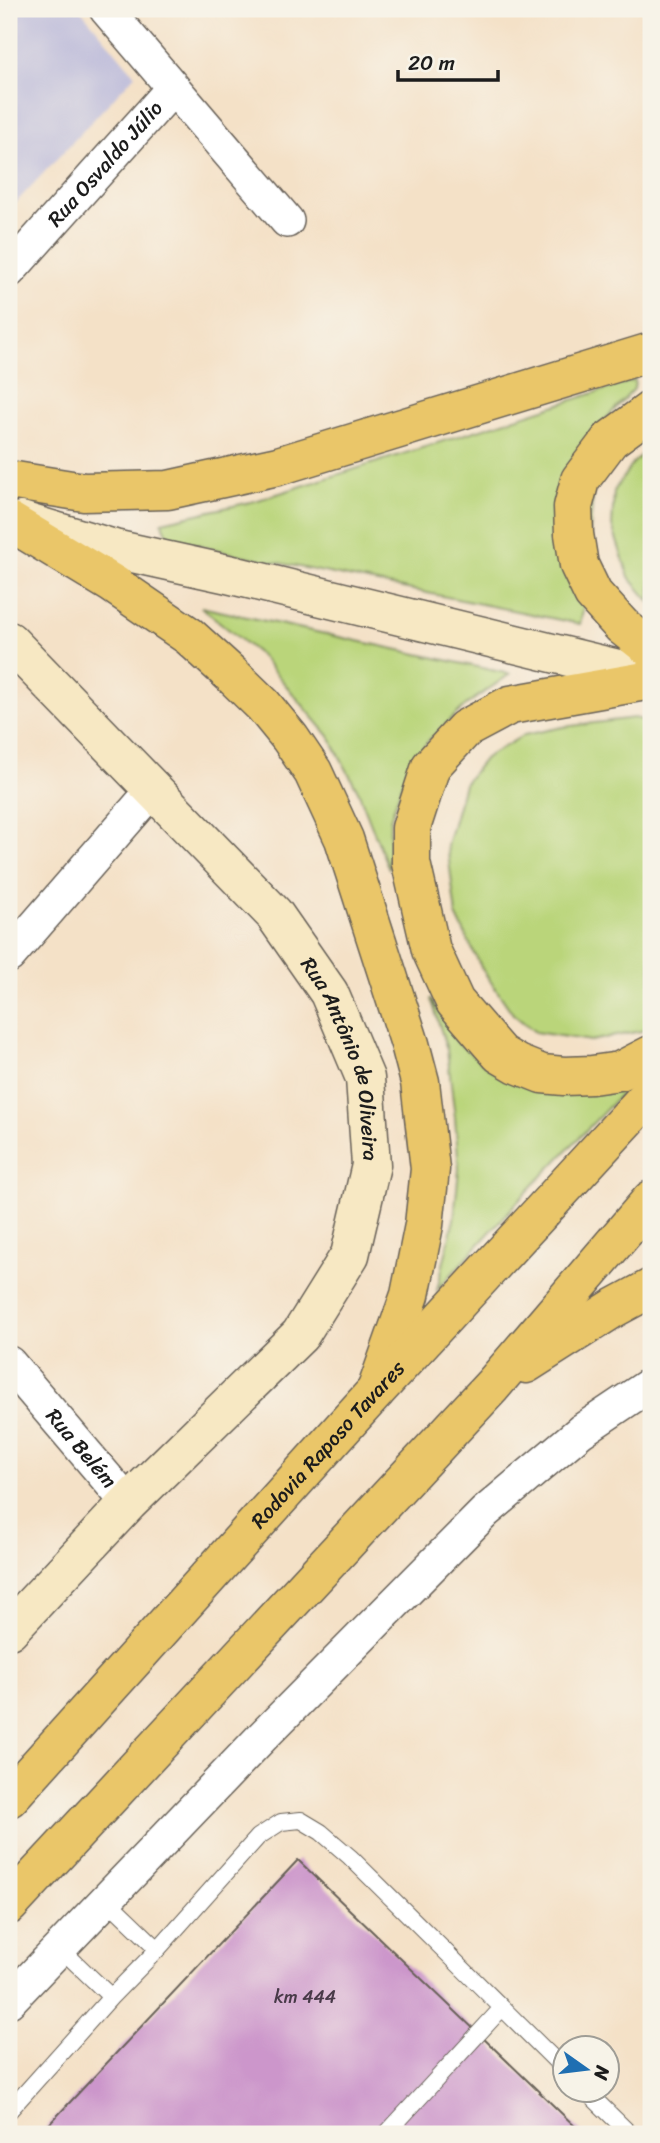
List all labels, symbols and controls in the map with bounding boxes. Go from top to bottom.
scale bar [398,38,497,82]
text: 20 m [408,44,455,82]
street label: Rua Osvaldo Júlio [38,91,173,236]
street label: Rua Antônio de Oliveira [290,949,390,1163]
street label: Rodovia Raposo Tavares [241,1351,415,1538]
street label: Rua Belém [36,1399,127,1497]
house number: km 444 [274,1981,336,2013]
north arrow [552,2035,622,2104]
text: N [584,2062,620,2084]

